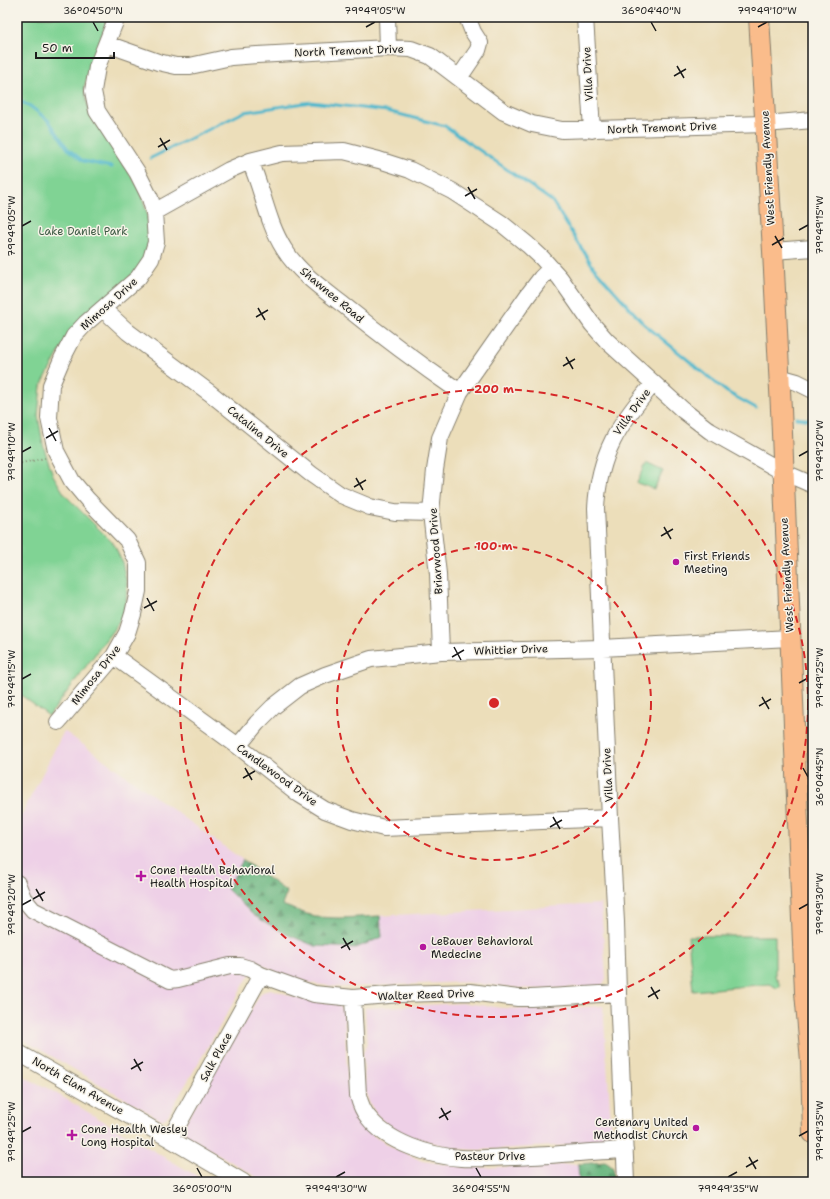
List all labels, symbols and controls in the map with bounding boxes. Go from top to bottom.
text: 36°04'50"N [63,4,123,17]
text: 79°49'05"W [344,4,406,17]
text: 36°04'40"N [621,4,681,17]
text: 79°49'10"W [737,4,797,17]
scale bar [36,34,114,60]
text: 50 m [42,40,72,56]
street label: North Tremont Drive [294,42,404,60]
street label: Villa Drive [579,46,597,102]
street label: West Friendly Avenue [757,110,779,226]
street label: North Tremont Drive [607,119,717,137]
text: 79°49'05"W [5,195,18,257]
text: 79°49'15"W [813,195,826,254]
park label: Lake Daniel Park [39,224,127,239]
street label: Shawnee Road [297,264,367,326]
street label: Mimosa Drive [77,274,141,334]
text: 200 m [474,381,514,397]
street label: Villa Drive [610,386,654,438]
street label: Catalina Drive [224,403,292,461]
text: 79°49'20"W [813,420,826,482]
text: 79°49'10"W [5,422,18,482]
street label: Briarwood Drive [426,507,446,595]
street label: West Friendly Avenue [776,517,798,633]
text: 100 m [476,538,513,554]
place label: First Friends Meeting [684,549,750,577]
marker: First Friends Meeting [671,557,681,567]
street label: Whittier Drive [474,641,548,659]
street label: Mimosa Drive [68,642,124,708]
text: 79°49'25"W [813,647,826,709]
text: 79°49'15"W [5,649,18,708]
centre of rings [487,696,501,710]
street label: Candlewood Drive [233,740,321,810]
street label: Villa Drive [599,747,617,803]
text: 36°04'45"N [813,748,826,806]
place label: Cone Health Behavioral Health Hospital [150,863,275,891]
marker: Cone Health Behavioral Health Hospital [135,870,147,882]
text: 79°49'30"W [813,872,826,935]
text: 79°49'20"W [5,874,18,936]
place label: LeBauer Behavioral Medecine [431,934,533,962]
marker: LeBauer Behavioral Medecine [418,942,428,952]
street label: Walter Reed Drive [377,986,475,1004]
street label: Salk Place [196,1030,236,1084]
street label: North Elam Avenue [29,1054,127,1118]
text: 79°49'35"W [813,1100,826,1162]
text: 79°49'25"W [5,1101,18,1163]
place label: Centenary United Methodist Church [593,1115,688,1143]
place label: Cone Health Wesley Long Hospital [81,1122,187,1150]
marker: Centenary United Methodist Church [691,1123,701,1133]
marker: Cone Health Wesley Long Hospital [66,1129,78,1141]
street label: Pasteur Drive [455,1149,525,1164]
text: 36°05'00"N [172,1182,232,1195]
text: 79°49'30"W [305,1182,368,1195]
text: 36°04'55"N [452,1182,510,1195]
text: 79°49'35"W [697,1182,759,1195]

